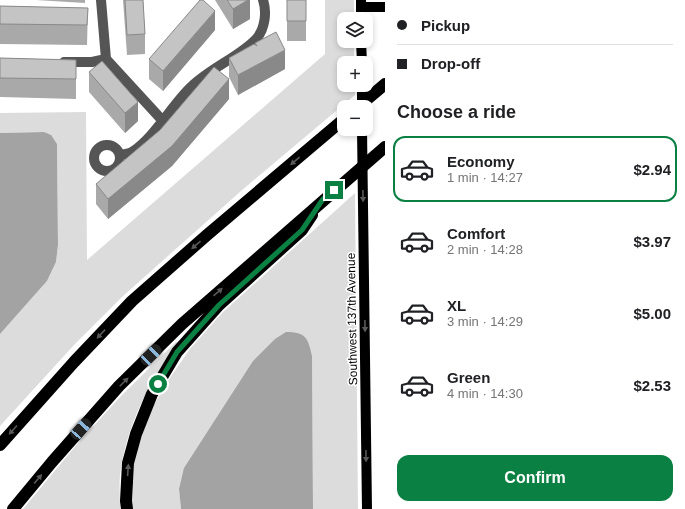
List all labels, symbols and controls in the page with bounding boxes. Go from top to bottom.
map controls [337,12,373,136]
button: layers [337,12,373,48]
text: Pickup [421,17,470,34]
text: Drop-off [421,55,480,72]
button: + [337,56,373,92]
button: − [337,100,373,136]
text: Choose a ride [397,102,516,122]
icon: car [399,151,435,187]
text: Economy [447,153,515,170]
one-way arrow [289,157,300,166]
text: $2.94 [633,161,671,178]
text: 1 min · 14:27 [447,170,523,185]
route end [325,181,343,199]
one-way arrow [360,190,366,203]
icon: car [399,223,435,259]
text: Comfort [447,225,505,242]
text: $3.97 [633,233,671,250]
one-way arrow [190,241,201,250]
text: 2 min · 14:28 [447,242,523,257]
street label: Southwest 137th Avenue [344,252,360,385]
one-way arrow [213,287,223,297]
icon: car [399,295,435,331]
text: XL [447,297,466,314]
text: $5.00 [633,305,671,322]
text: 3 min · 14:29 [447,314,523,329]
one-way arrow [362,320,368,333]
one-way arrow [96,329,106,339]
car [138,342,164,368]
icon: car [399,367,435,403]
text: Green [447,369,490,386]
route start [149,375,167,393]
one-way arrow [119,377,129,387]
text: $2.53 [633,377,671,394]
text: 4 min · 14:30 [447,386,523,401]
car [69,416,93,442]
one-way arrow [8,425,18,435]
one-way arrow [363,450,370,462]
button: Confirm [397,455,673,501]
one-way arrow [124,464,131,476]
one-way arrow [33,474,42,484]

